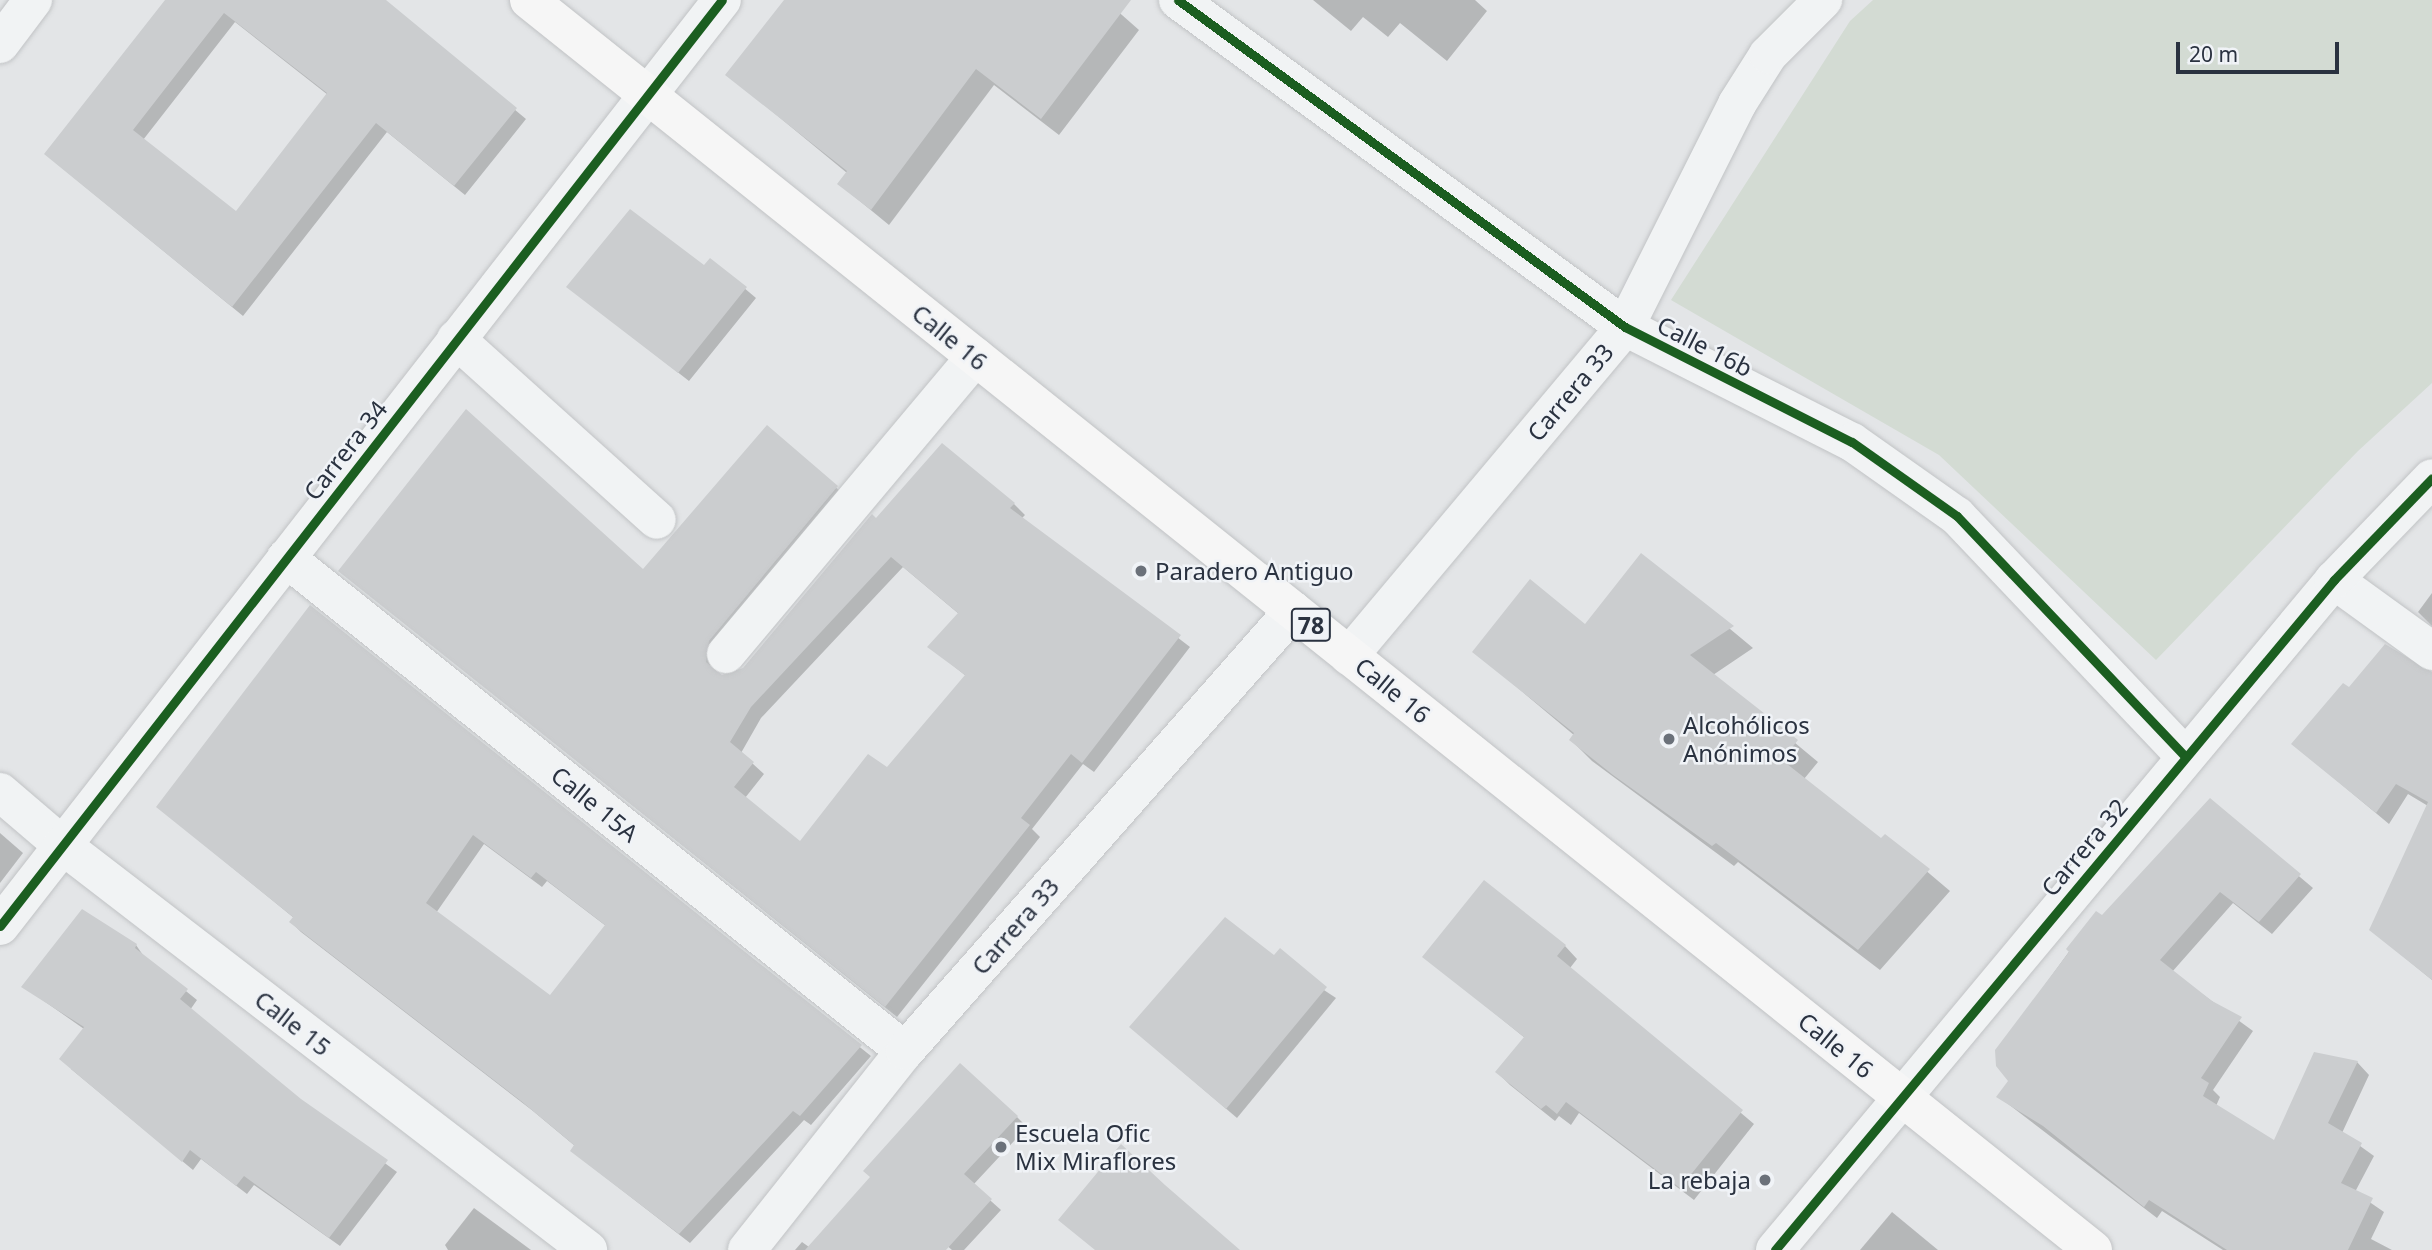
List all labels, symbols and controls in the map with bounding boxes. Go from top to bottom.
scale bar [2180,28,2343,72]
text: 20 m [2189,40,2238,68]
street label: Calle 16 [907,298,993,376]
street label: Calle 16b [1653,310,1757,382]
street label: Carrera 33 [1521,338,1619,446]
street label: Carrera 34 [297,395,393,505]
place label: Paradero Antiguo [1155,557,1354,585]
marker: Paradero Antiguo [1133,563,1149,579]
road number: 78 [1290,606,1332,645]
street label: Calle 16 [1350,651,1436,729]
place label: Alcohólicos Anónimos [1683,711,1810,767]
marker: Alcohólicos Anónimos [1661,731,1677,747]
street label: Calle 15A [546,760,644,848]
street label: Carrera 32 [2035,793,2133,901]
street label: Carrera 33 [965,872,1065,980]
street label: Calle 15 [249,984,337,1062]
street label: Calle 16 [1793,1006,1879,1084]
place label: Escuela Ofic Mix Miraflores [1015,1119,1176,1175]
marker: Escuela Ofic Mix Miraflores [993,1139,1009,1155]
place label: La rebaja [1648,1166,1751,1194]
marker: La rebaja [1757,1172,1773,1188]

